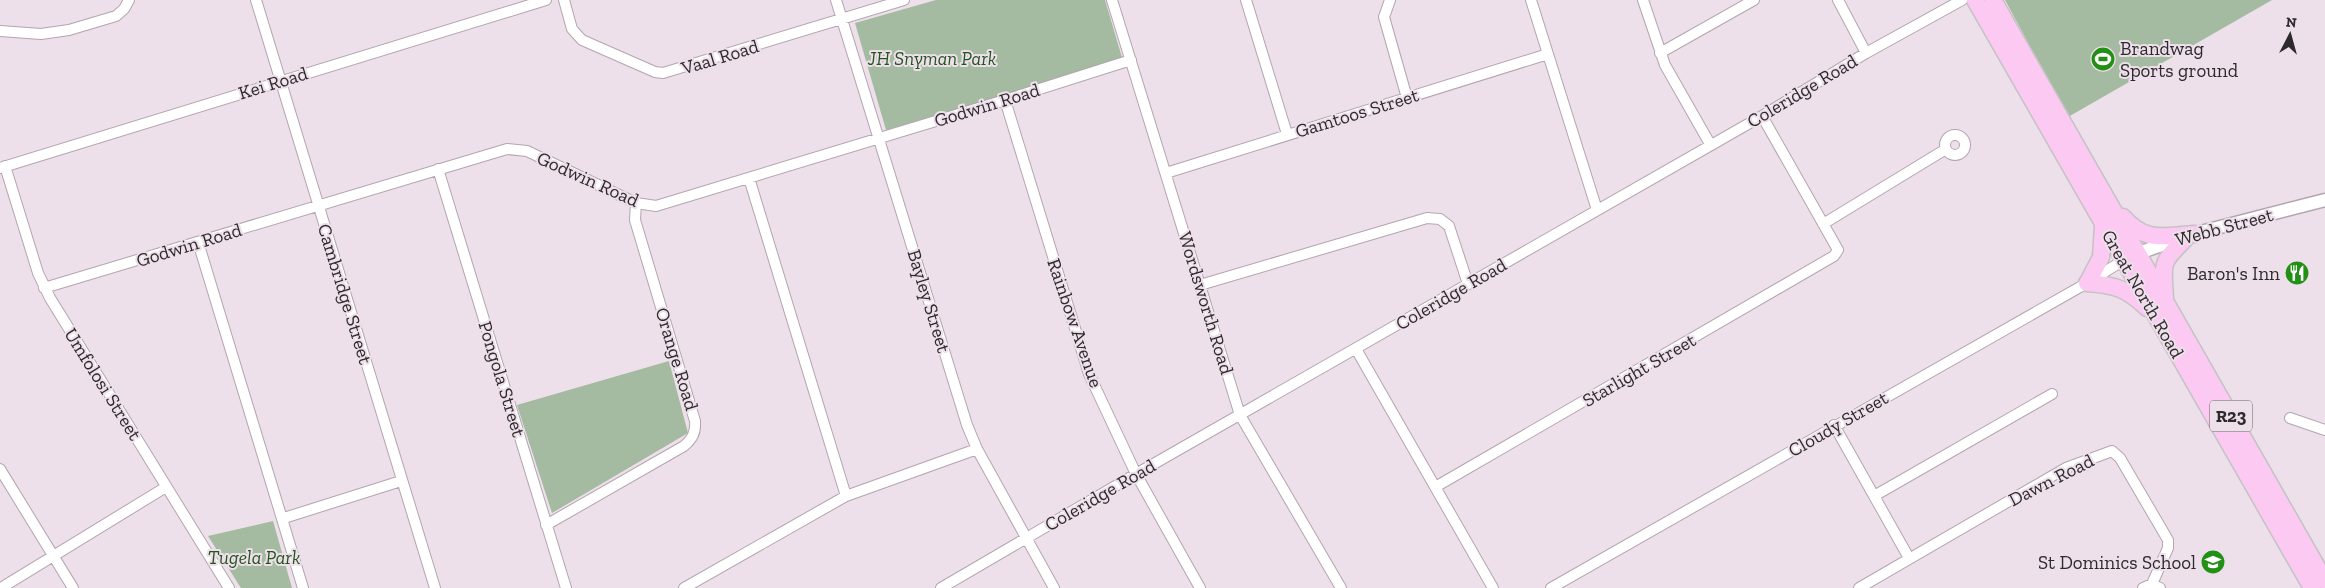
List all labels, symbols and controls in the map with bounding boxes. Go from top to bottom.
north arrow [2265,10,2315,60]
text: N [2285,14,2298,32]
street label: Vaal Road [678,34,762,80]
place label: Brandwag Sports ground [2120,37,2239,82]
sports icon: Brandwag Sports ground [2090,46,2116,72]
park label: JH Snyman Park [867,47,996,70]
street label: Coleridge Road [1743,49,1862,133]
street label: Kei Road [236,61,311,104]
street label: Godwin Road [931,78,1043,132]
street label: Gamtoos Street [1292,83,1422,143]
street label: Godwin Road [533,146,643,212]
street label: Webb Street [2172,203,2276,251]
street label: Godwin Road [133,218,245,272]
street label: Cambridge Street [313,221,377,367]
street label: Great North Road [2097,226,2189,363]
street label: Wordsworth Road [1173,229,1239,378]
street label: Bayley Street [902,246,956,356]
street label: Coleridge Road [1391,253,1511,335]
street label: Rainbow Avenue [1042,255,1108,391]
restaurant icon: Baron's Inn [2284,260,2310,286]
place label: Baron's Inn [2187,262,2280,285]
street label: Orange Road [650,305,704,414]
street label: Pongola Street [473,318,531,440]
street label: Umfolosi Street [59,324,147,444]
street label: Starlight Street [1578,328,1700,412]
street label: Cloudy Street [1784,386,1892,462]
road number: R23 [2210,401,2252,432]
street label: Dawn Road [2004,448,2098,511]
street label: Coleridge Road [1040,454,1160,536]
park label: Tugela Park [208,546,300,569]
school or university icon: St Dominics School [2200,549,2226,575]
place label: St Dominics School [2038,551,2196,574]

